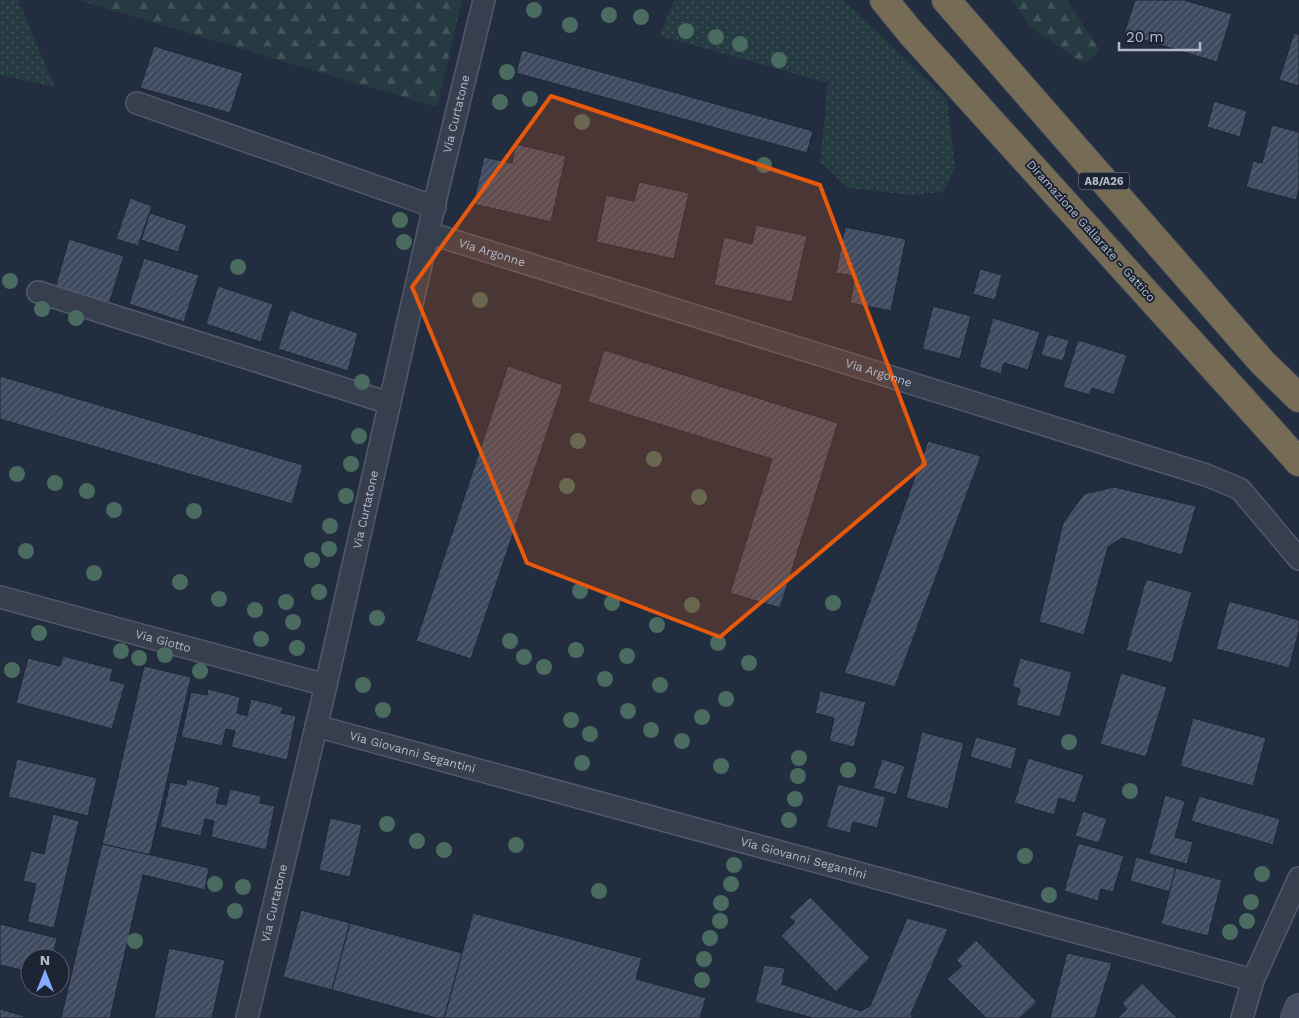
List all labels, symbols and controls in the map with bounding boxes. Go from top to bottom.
scale bar [1119,20,1200,52]
text: 20 m [1126,28,1164,46]
street label: Via Curtatone [440,73,473,154]
street label: Diramazione Gallarate - Gattico [1024,157,1158,305]
road number: A8/A26 [1079,172,1129,190]
street label: Via Argonne [457,236,527,270]
street label: Via Argonne [844,356,914,390]
street label: Via Curtatone [350,469,381,550]
street label: Via Giotto [134,627,193,655]
street label: Via Giovanni Segantini [348,728,477,776]
street label: Via Giovanni Segantini [739,834,868,882]
street label: Via Curtatone [258,863,290,944]
north arrow [20,948,70,998]
text: N [40,952,50,968]

